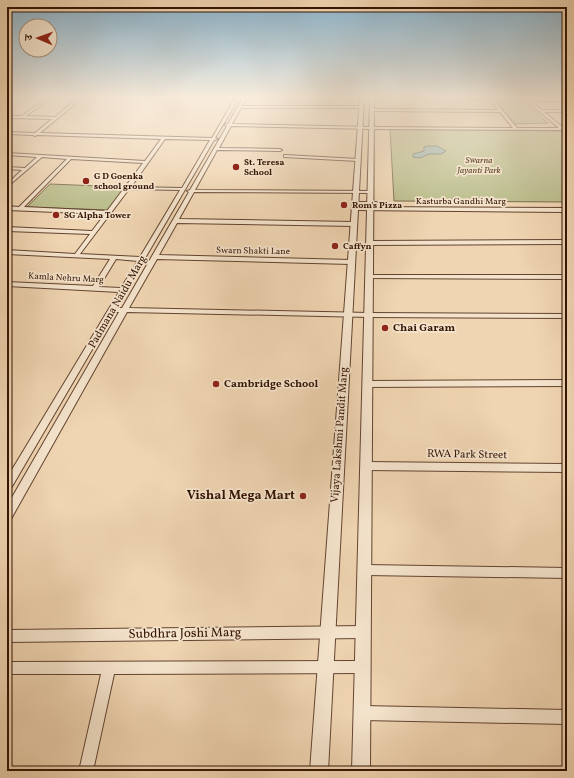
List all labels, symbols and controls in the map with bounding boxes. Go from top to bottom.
north arrow [18,18,58,58]
text: उ [22,33,37,42]
park label: Swarna Jayanti Park [456,154,501,177]
place label: St. Teresa School [244,156,284,179]
marker: St. Teresa School [231,162,241,172]
place label: G D Goenka school ground [94,170,155,193]
marker: G D Goenka school ground [81,176,91,186]
street label: Kasturba Gandhi Marg [416,195,507,208]
place label: Rom's Pizza [352,199,402,212]
marker: Rom's Pizza [339,200,349,210]
place label: SG Alpha Tower [64,209,131,222]
marker: SG Alpha Tower [51,210,61,220]
place label: Caffyn [343,240,371,253]
marker: Caffyn [330,241,340,251]
street label: Swarn Shakti Lane [216,244,290,258]
street label: Padmana Naidu Marg [85,252,151,351]
street label: Kamla Nehru Marg [28,270,105,286]
place label: Chai Garam [393,321,455,336]
marker: Chai Garam [380,323,390,333]
street label: Vijaya Lakshmi Pandit Marg [328,366,352,503]
place label: Cambridge School [224,377,318,392]
marker: Cambridge School [211,379,221,389]
street label: RWA Park Street [427,447,507,463]
place label: Vishal Mega Mart [187,487,295,505]
marker: Vishal Mega Mart [298,491,308,501]
street label: Subdhra Joshi Marg [128,624,242,644]

